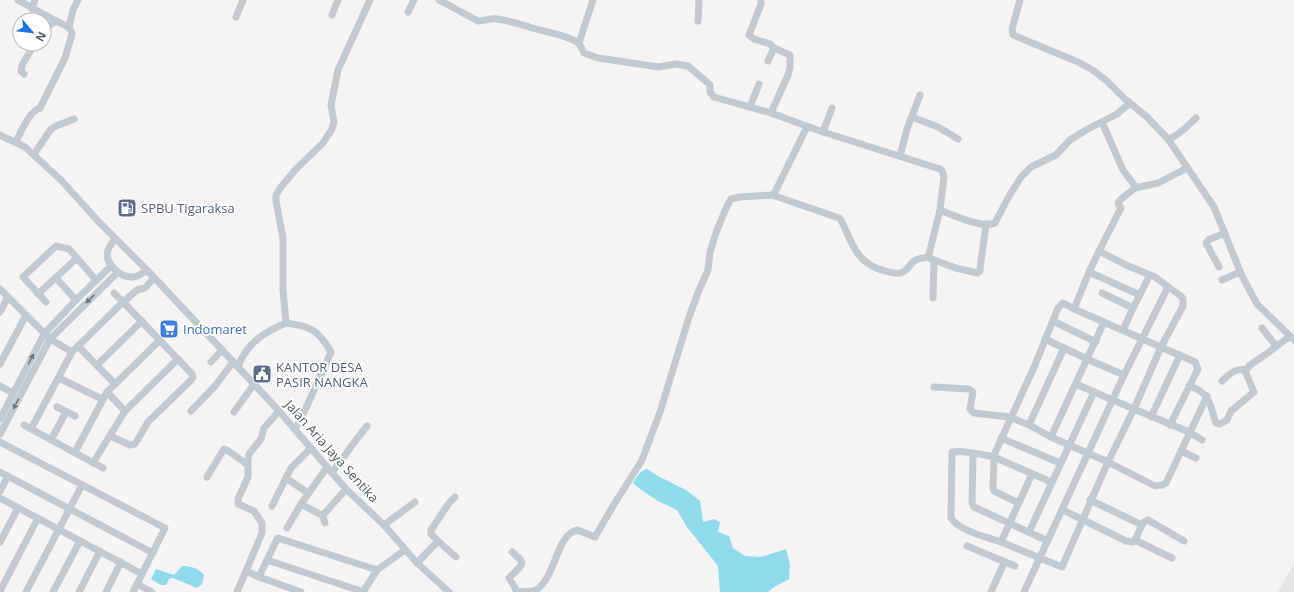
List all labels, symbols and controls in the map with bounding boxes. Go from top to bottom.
north arrow [12,12,52,52]
text: N [33,29,50,44]
fuel station icon: SPBU Tigaraksa [116,197,138,219]
place label: SPBU Tigaraksa [141,199,235,217]
one-way arrow [85,294,95,304]
supermarket icon: Indomaret [158,318,180,340]
place label: Indomaret [183,320,247,338]
one-way arrow [28,354,34,365]
place label: KANTOR DESA PASIR NANGKA [276,358,368,391]
public building icon: KANTOR DESA PASIR NANGKA [251,363,273,385]
street label: Jalan Aria Jaya Sentika [280,394,383,506]
one-way arrow [12,398,19,410]

